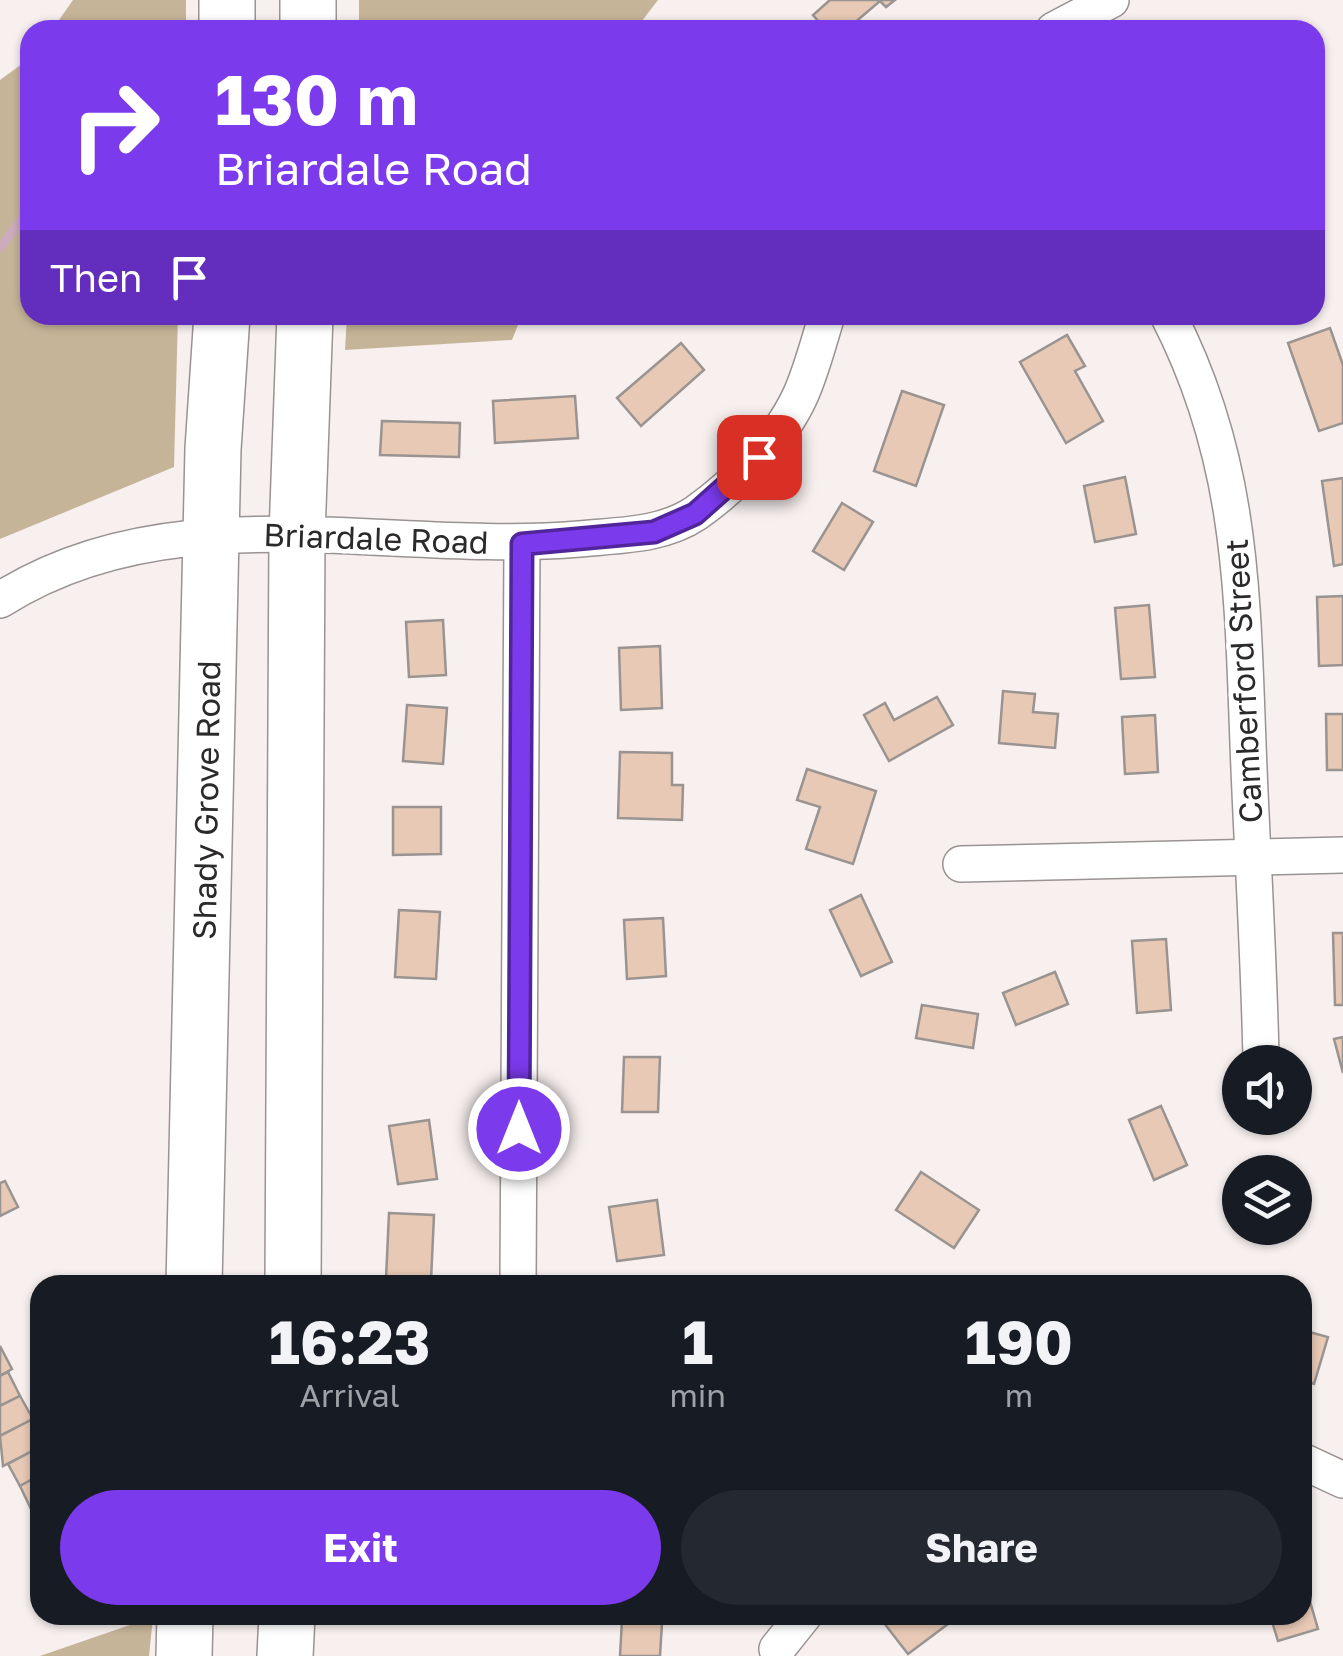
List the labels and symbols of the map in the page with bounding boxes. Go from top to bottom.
pin [717,415,802,500]
street label: Briardale Road [263,515,489,561]
street label: Camberford Street [1217,538,1269,824]
street label: Shady Grove Road [185,660,227,940]
position arrow [467,1077,571,1181]

